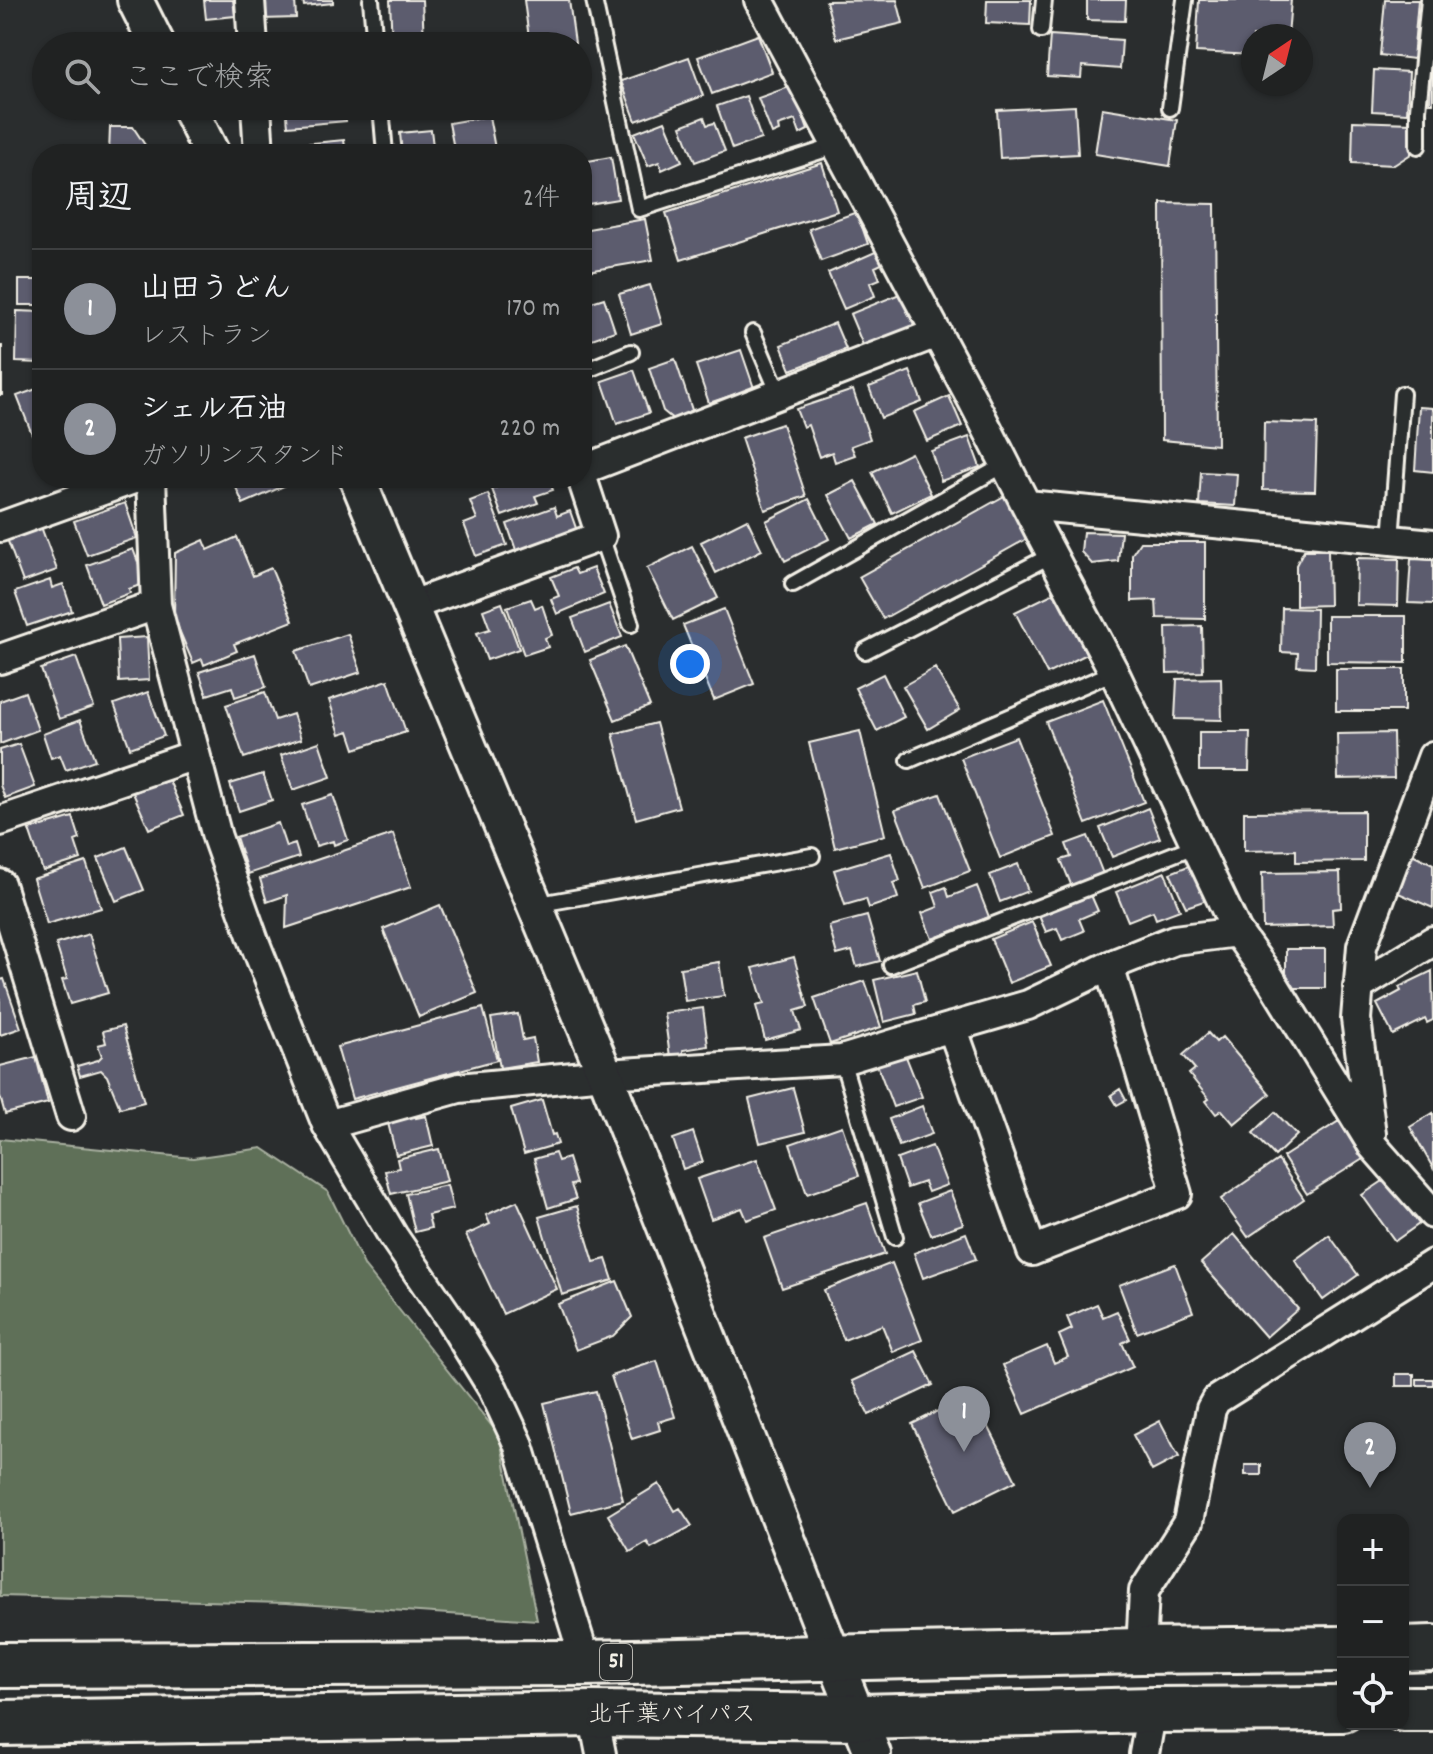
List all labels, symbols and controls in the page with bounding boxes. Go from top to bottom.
north arrow [1241,24,1313,96]
search box [32,32,592,120]
icon: search [60,54,104,98]
text: ここで検索 [124,59,274,102]
text: 周辺 [64,176,132,225]
text: 2件 [523,181,560,218]
text: 山田うどん [140,270,291,313]
text: 1 [87,291,93,328]
text: 170 m [506,291,560,328]
text: レストラン [140,319,272,356]
text: シェル石油 [140,390,288,433]
text: 2 [84,411,96,448]
text: 220 m [499,411,560,448]
text: ガソリンスタンド [140,439,349,476]
your location [670,644,710,684]
pin: 1 [938,1386,990,1452]
pin: 2 [1344,1422,1396,1488]
map controls [1337,1514,1409,1730]
button: + [1337,1514,1409,1586]
button: − [1337,1586,1409,1658]
road number: 51 [600,1644,632,1680]
button: locate [1337,1658,1409,1730]
street label: 北千葉バイパス [588,1699,756,1733]

